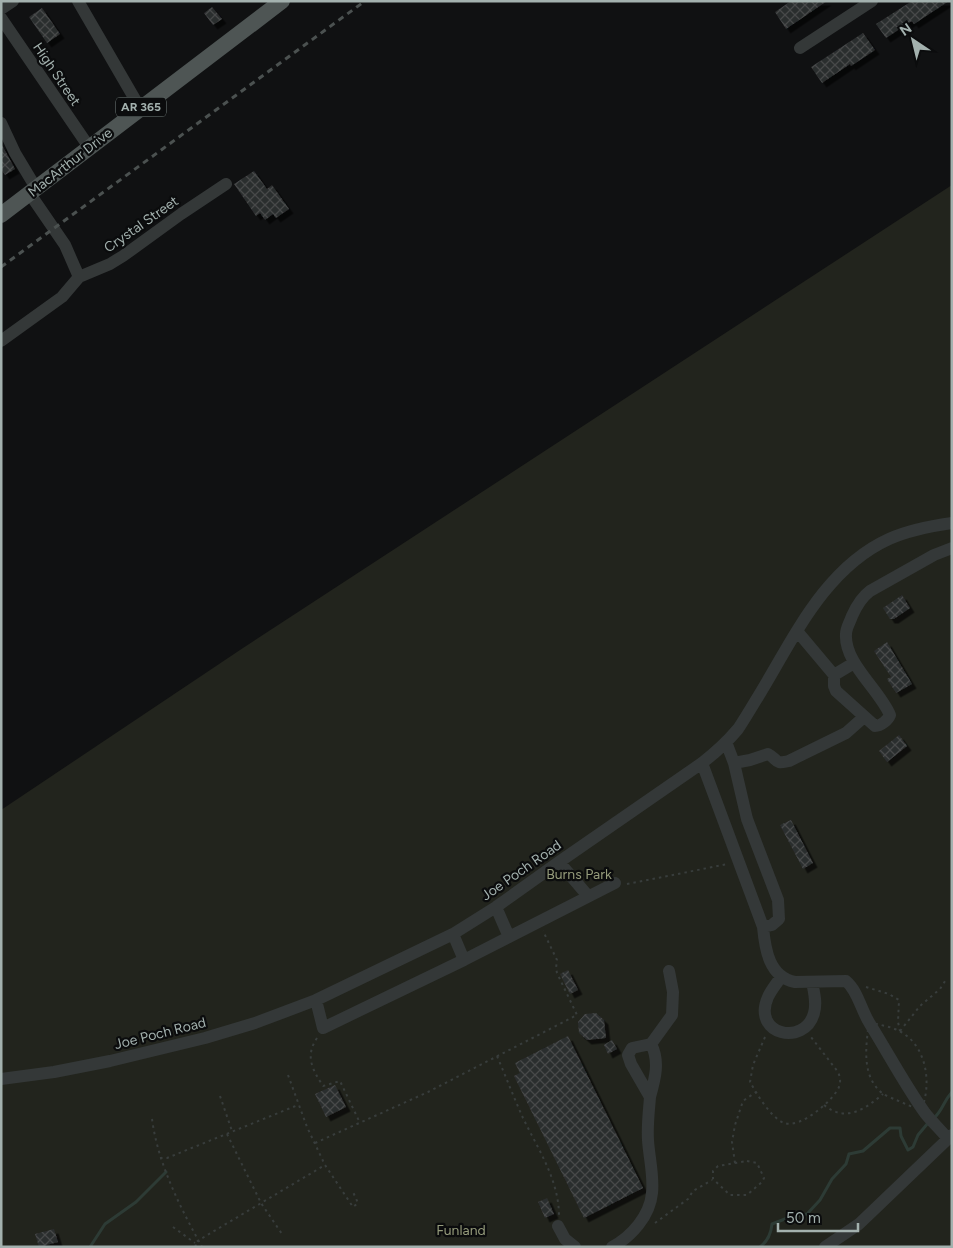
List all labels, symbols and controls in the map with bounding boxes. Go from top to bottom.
north arrow [888,15,938,65]
text: N [897,20,915,40]
street label: High Street [29,39,84,109]
road number: AR 365 [116,98,166,116]
street label: MacArthur Drive [25,124,116,201]
street label: Crystal Street [101,193,182,256]
street label: Joe Poch Road [478,837,564,904]
park label: Burns Park [546,866,612,883]
street label: Joe Poch Road [113,1014,208,1053]
scale bar [778,1200,858,1232]
text: 50 m [786,1209,821,1227]
park label: Funland [436,1222,486,1239]

